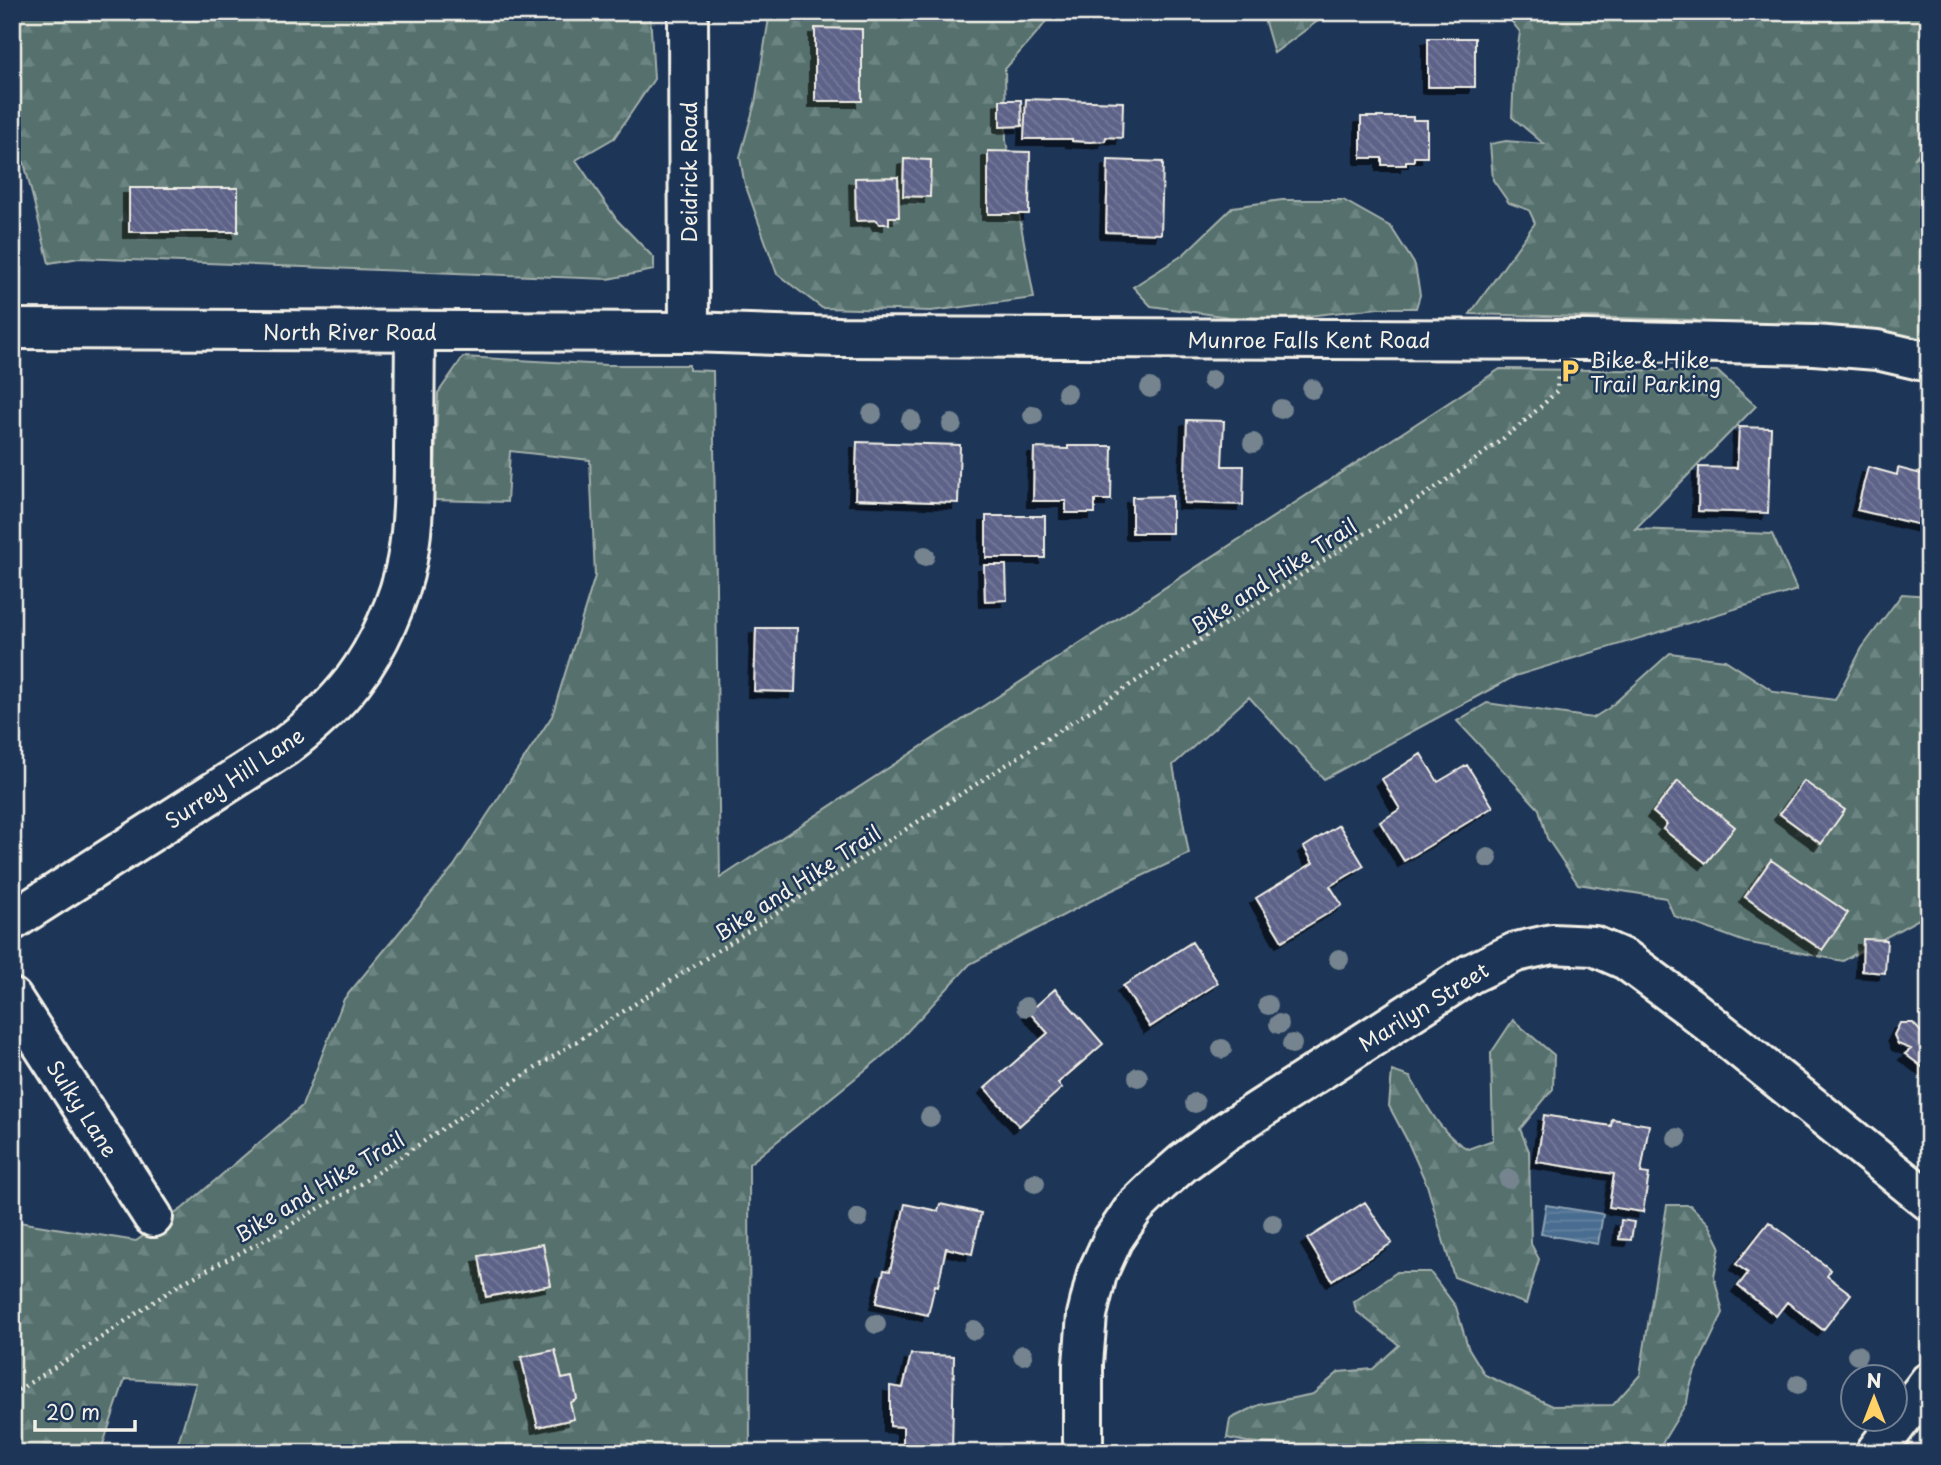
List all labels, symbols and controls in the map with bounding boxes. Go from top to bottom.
street label: Deidrick Road [672,102,704,242]
street label: North River Road [263,315,437,347]
street label: Munroe Falls Kent Road [1187,323,1431,355]
place label: Bike & Hike Trail Parking [1590,343,1721,399]
parking icon: Bike & Hike Trail Parking [1556,357,1584,385]
street label: Bike and Hike Trail [1183,509,1363,641]
street label: Surrey Hill Lane [158,718,310,836]
street label: Bike and Hike Trail [707,816,887,948]
street label: Marilyn Street [1352,953,1494,1059]
street label: Sulky Lane [39,1053,127,1163]
street label: Bike and Hike Trail [228,1123,410,1249]
north arrow [1840,1364,1910,1434]
text: N [1866,1366,1882,1394]
scale bar [35,1388,135,1432]
text: 20 m [46,1395,100,1427]

